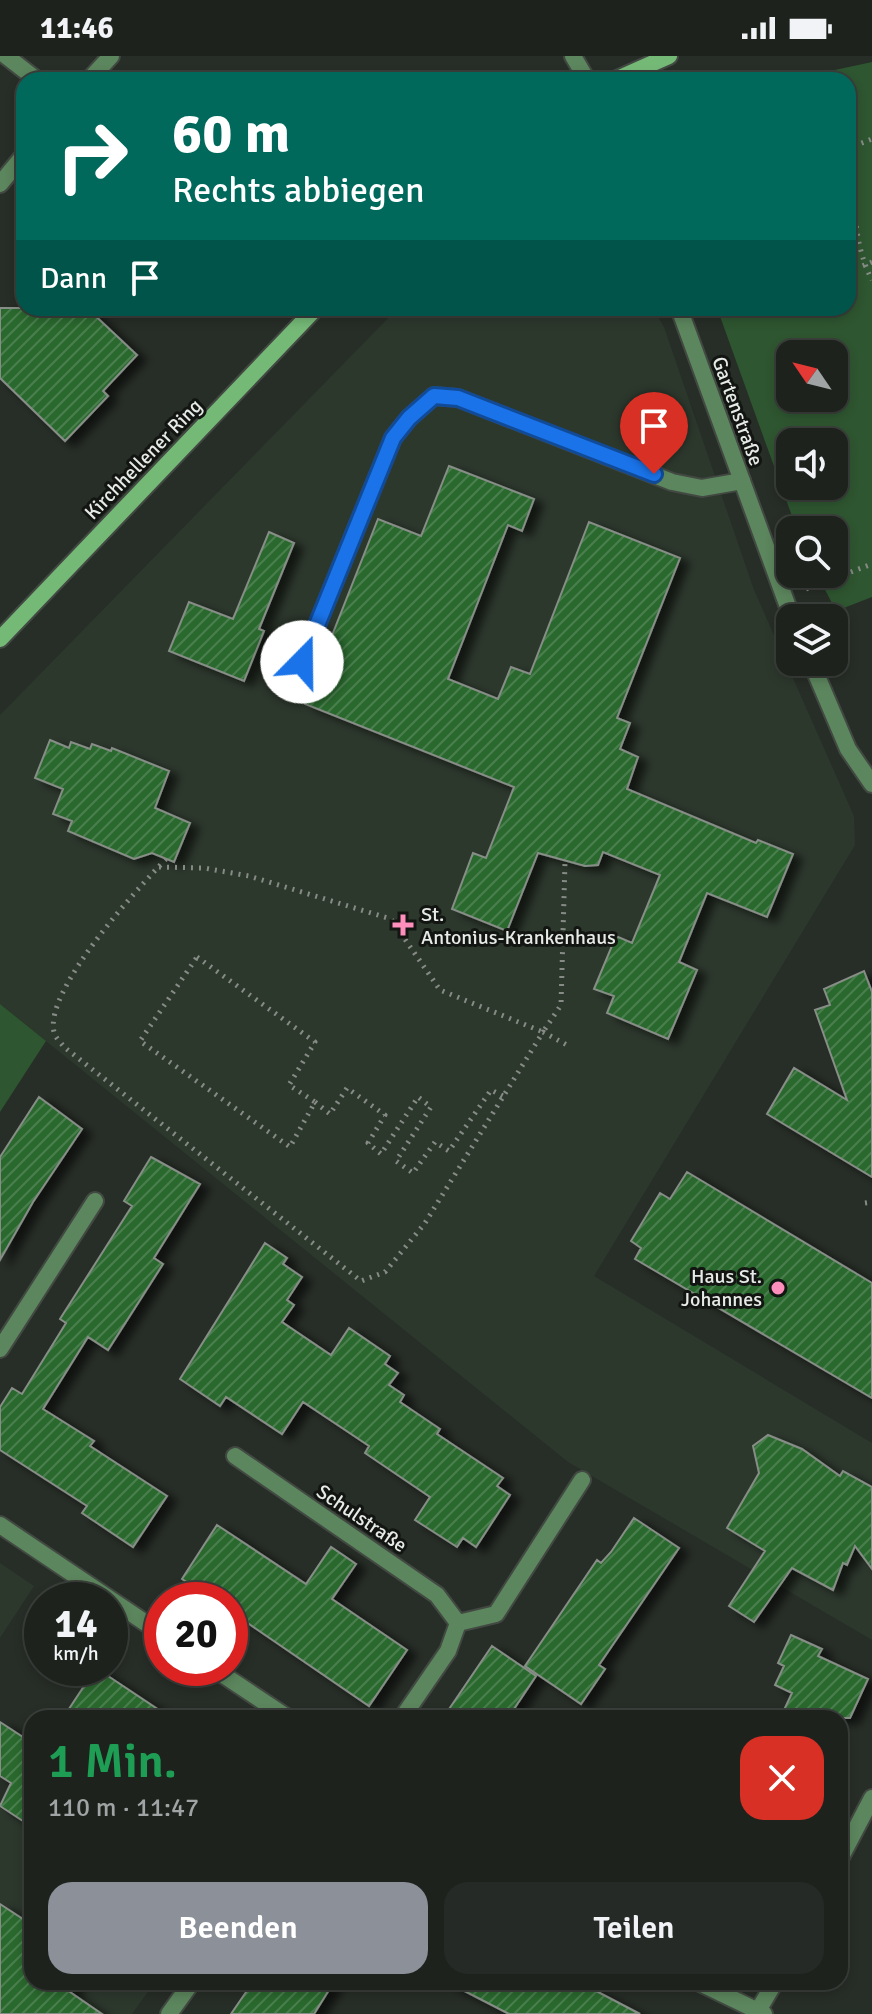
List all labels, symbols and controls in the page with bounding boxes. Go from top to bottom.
text: 11:46 [40,10,114,47]
text: 60 m [172,99,290,168]
icon: right [40,104,144,208]
text: Rechts abbiegen [172,168,425,213]
icon: arrive [123,256,167,300]
text: Dann [40,260,107,297]
north arrow [776,340,848,412]
map controls [776,340,848,676]
street label: Gartenstraße [706,353,769,469]
pin [620,392,688,474]
street label: Kirchhellener Ring [79,394,207,525]
icon: arrive [632,404,676,448]
button: sound [776,428,848,500]
button: search [776,516,848,588]
button: layers [776,604,848,676]
position arrow [260,620,344,704]
place label: St. Antonius-Krankenhaus [421,902,616,950]
marker: St. Antonius-Krankenhaus [392,914,414,936]
place label: Haus St. Johannes [681,1264,762,1312]
marker: Haus St. Johannes [769,1279,787,1297]
street label: Schulstraße [312,1479,412,1558]
speed limit sign: 20 [144,1582,248,1686]
text: 14 [54,1599,98,1649]
text: km/h [53,1641,99,1666]
text: 1 Min. [48,1732,177,1791]
button: close [740,1736,824,1820]
text: 110 m · 11:47 [48,1792,199,1824]
button: Beenden [48,1882,428,1974]
button: Teilen [444,1882,824,1974]

